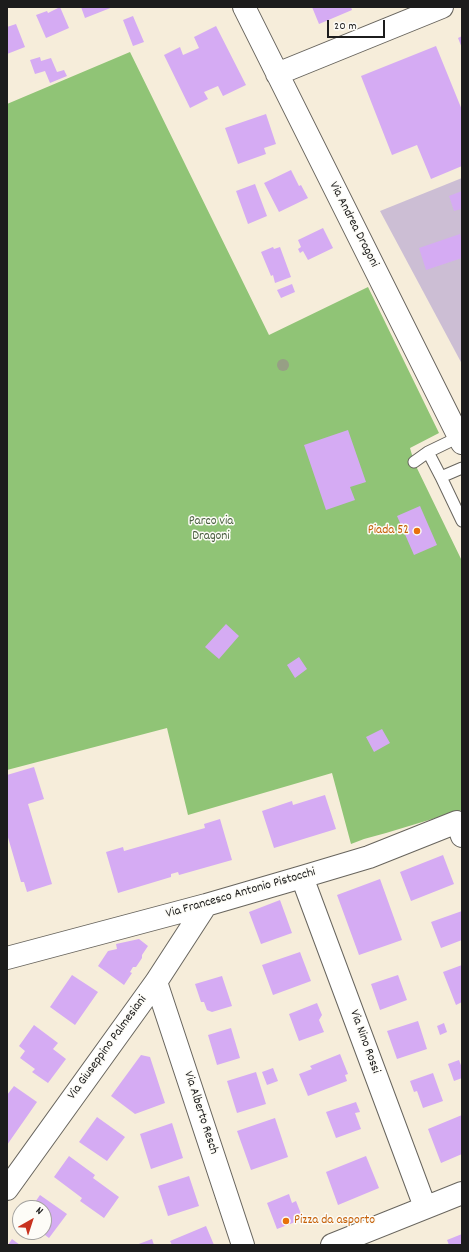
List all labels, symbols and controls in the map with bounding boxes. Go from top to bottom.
scale bar [329,12,387,38]
text: 20 m [334,18,357,35]
street label: Via Andrea Dragoni [325,180,381,270]
park label: Parco via Dragoni [189,514,233,545]
place label: Piada 52 [368,523,409,539]
marker: Piada 52 [412,526,422,536]
street label: Via Francesco Antonio Pistocchi [164,865,318,923]
street label: Via Giuseppino Palmesiani [65,993,151,1103]
street label: Via Nino Rossi [345,1008,383,1076]
street label: Via Alberto Resch [179,1070,221,1156]
north arrow [12,1200,52,1240]
text: N [32,1204,46,1219]
place label: Pizza da asporto [294,1213,375,1229]
marker: Pizza da asporto [281,1216,291,1226]

